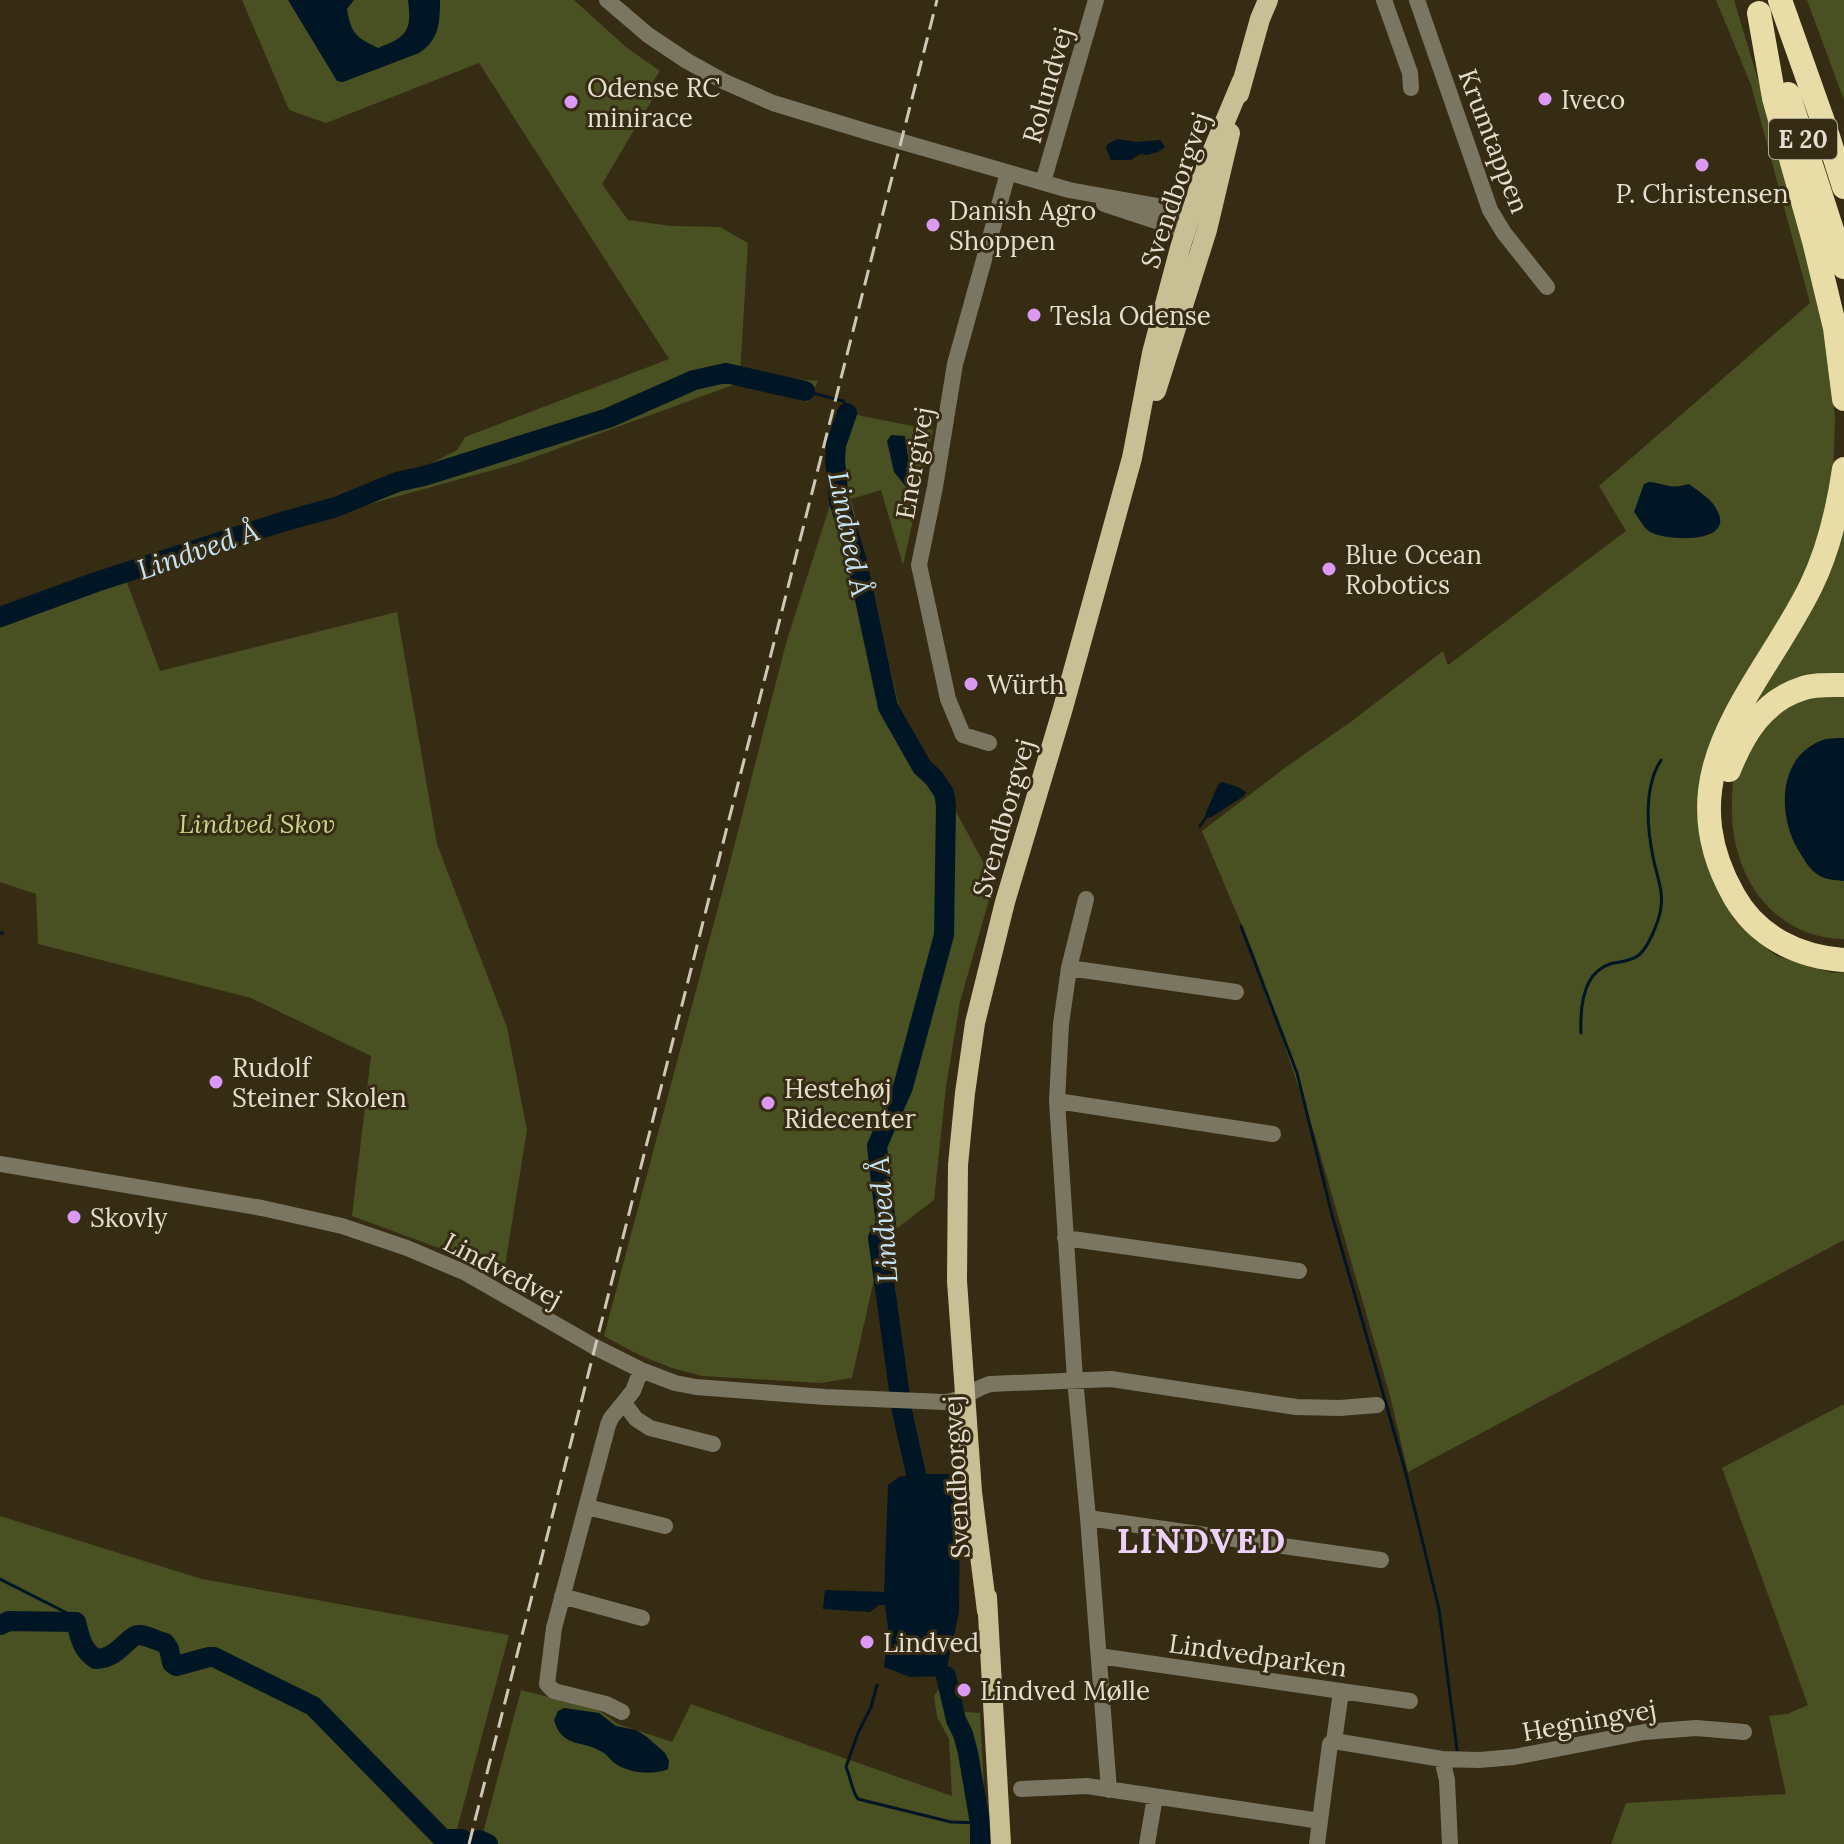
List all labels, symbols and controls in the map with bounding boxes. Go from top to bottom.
street label: Rolundvej [1015,23,1079,147]
street label: Krumtappen [1451,64,1537,218]
place label: Odense RC minirace [587,71,720,134]
place label: Iveco [1561,83,1625,116]
marker: Iveco [1536,90,1554,108]
marker: Odense RC minirace [562,93,580,111]
street label: Svendborgvej [1133,108,1217,272]
road number: E 20 [1769,119,1837,159]
marker: P. Christensen [1693,156,1711,174]
place label: P. Christensen [1615,177,1789,210]
place label: Danish Agro Shoppen [949,194,1096,257]
marker: Danish Agro Shoppen [924,216,942,234]
place label: Tesla Odense [1050,299,1211,332]
marker: Tesla Odense [1025,306,1043,324]
street label: Energivej [888,404,940,522]
water label: Lindved Å [820,469,880,600]
water label: Lindved Å [132,512,264,588]
place label: Blue Ocean Robotics [1345,538,1482,601]
marker: Blue Ocean Robotics [1320,560,1338,578]
place label: Würth [987,668,1065,701]
marker: Würth [962,675,980,693]
street label: Svendborgvej [965,735,1041,901]
park label: Lindved Skov [179,807,335,840]
place label: Rudolf Steiner Skolen [232,1051,407,1114]
place label: Hestehøj Ridecenter [784,1072,917,1135]
marker: Rudolf Steiner Skolen [207,1073,225,1091]
marker: Hestehøj Ridecenter [759,1094,777,1112]
water label: Lindved Å [861,1155,905,1284]
place label: Skovly [90,1201,168,1234]
marker: Skovly [65,1208,83,1226]
street label: Lindvedvej [438,1225,568,1315]
street label: Svendborgvej [935,1395,977,1559]
district label: LINDVED [1117,1519,1287,1562]
place label: Lindved [883,1626,979,1659]
street label: Lindvedparken [1167,1626,1349,1684]
marker: Lindved [858,1633,876,1651]
place label: Lindved Mølle [980,1674,1150,1707]
marker: Lindved Mølle [955,1681,973,1699]
street label: Hegningvej [1519,1692,1659,1748]

